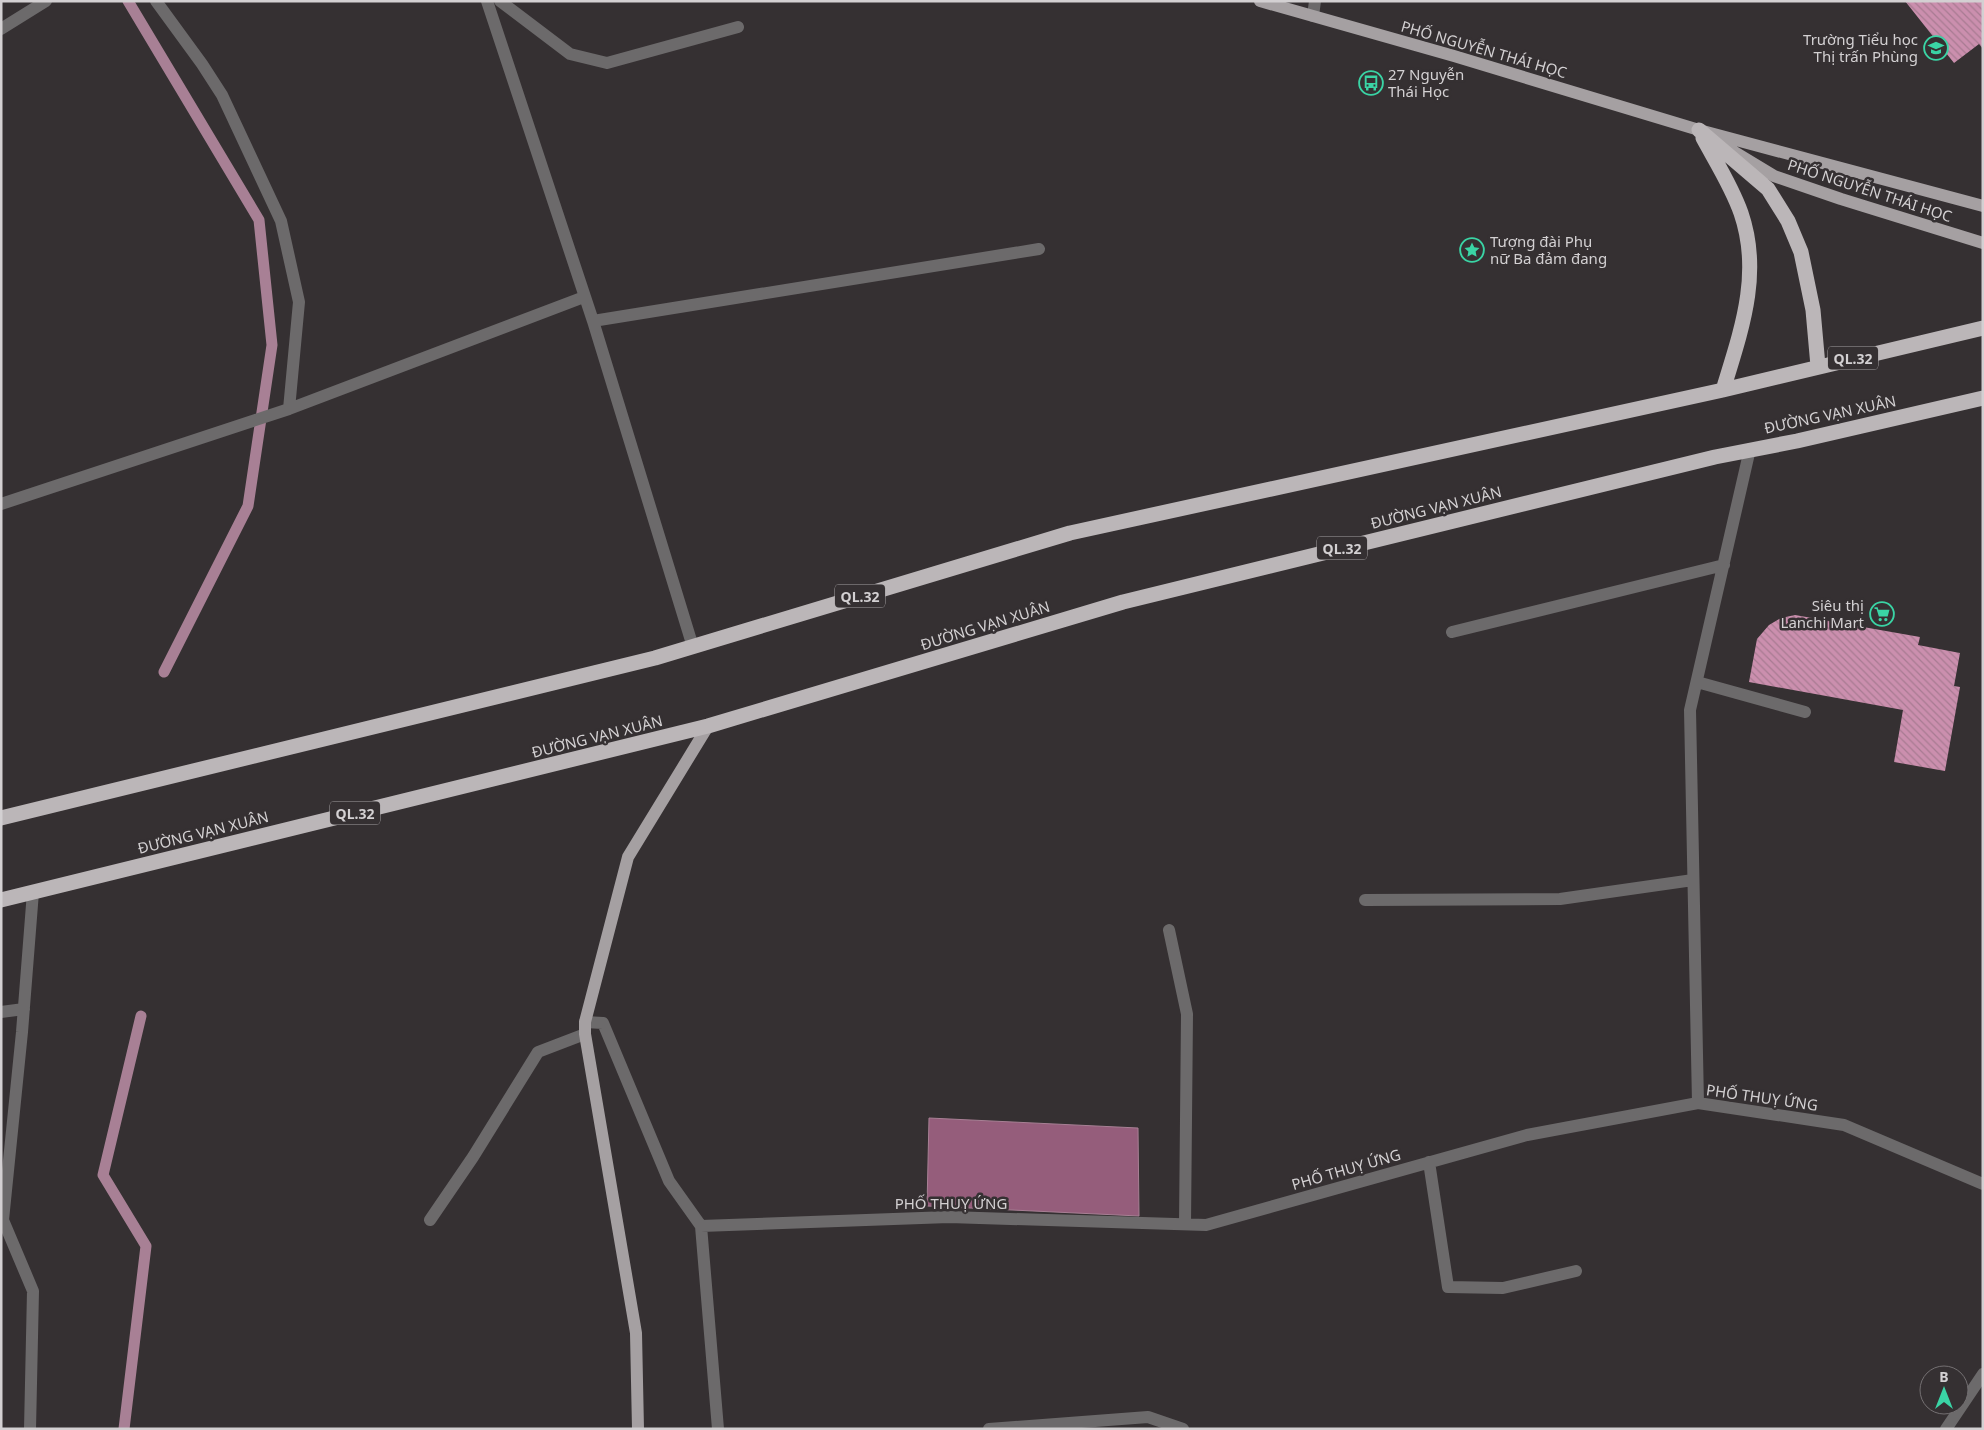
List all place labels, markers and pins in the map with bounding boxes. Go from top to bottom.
place label: Trường Tiểu học Thị trấn Phùng [1803,29,1918,66]
school or university icon: Trường Tiểu học Thị trấn Phùng [1923,35,1949,61]
place label: 27 Nguyễn Thái Học [1388,64,1464,101]
bus stop icon: 27 Nguyễn Thái Học [1358,70,1384,96]
place label: Tượng đài Phụ nữ Ba đảm đang [1490,231,1607,268]
place icon: Tượng đài Phụ nữ Ba đảm đang [1459,237,1485,263]
place label: Siêu thị Lanchi Mart [1781,595,1865,632]
supermarket icon: Siêu thị Lanchi Mart [1869,601,1895,627]

